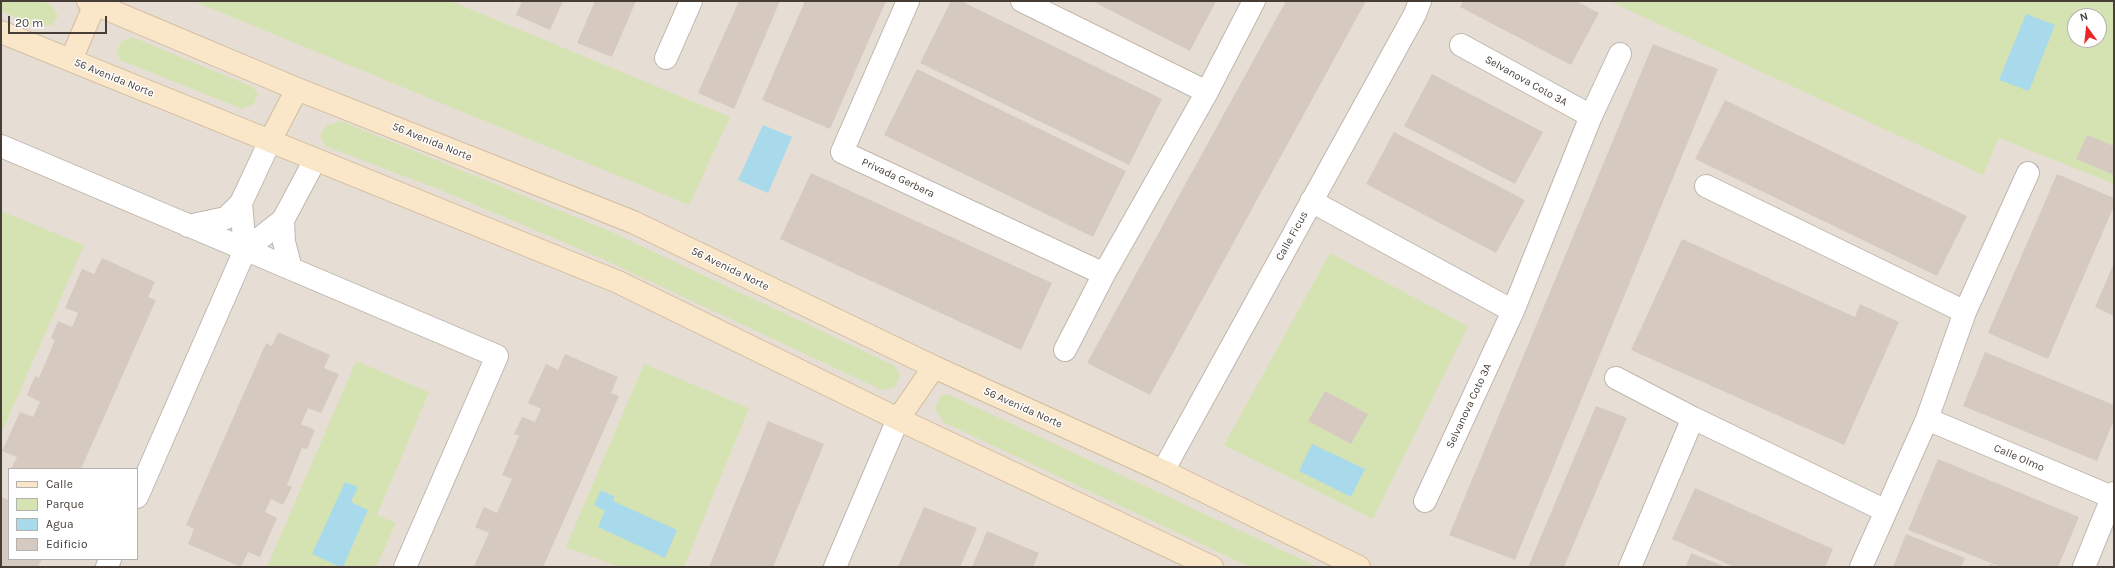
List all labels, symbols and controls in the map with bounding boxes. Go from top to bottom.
scale bar [10,8,109,34]
north arrow [2067,8,2107,48]
text: N [2079,10,2090,24]
text: 20 m [15,16,43,30]
street label: Selvanova Coto 3A [1483,53,1569,109]
street label: 56 Avenida Norte [72,56,156,100]
street label: 56 Avenida Norte [390,120,474,164]
street label: Privada Gerbera [859,155,937,201]
street label: Calle Ficus [1273,209,1311,263]
street label: 56 Avenida Norte [689,244,771,294]
street label: Selvanova Coto 3A [1444,361,1494,451]
street label: 56 Avenida Norte [982,385,1064,431]
street label: Calle Olmo [1992,441,2046,475]
legend [8,468,138,560]
text: Calle [46,477,73,491]
text: Parque [46,497,84,511]
text: Agua [46,517,74,531]
text: Edificio [46,537,87,551]

